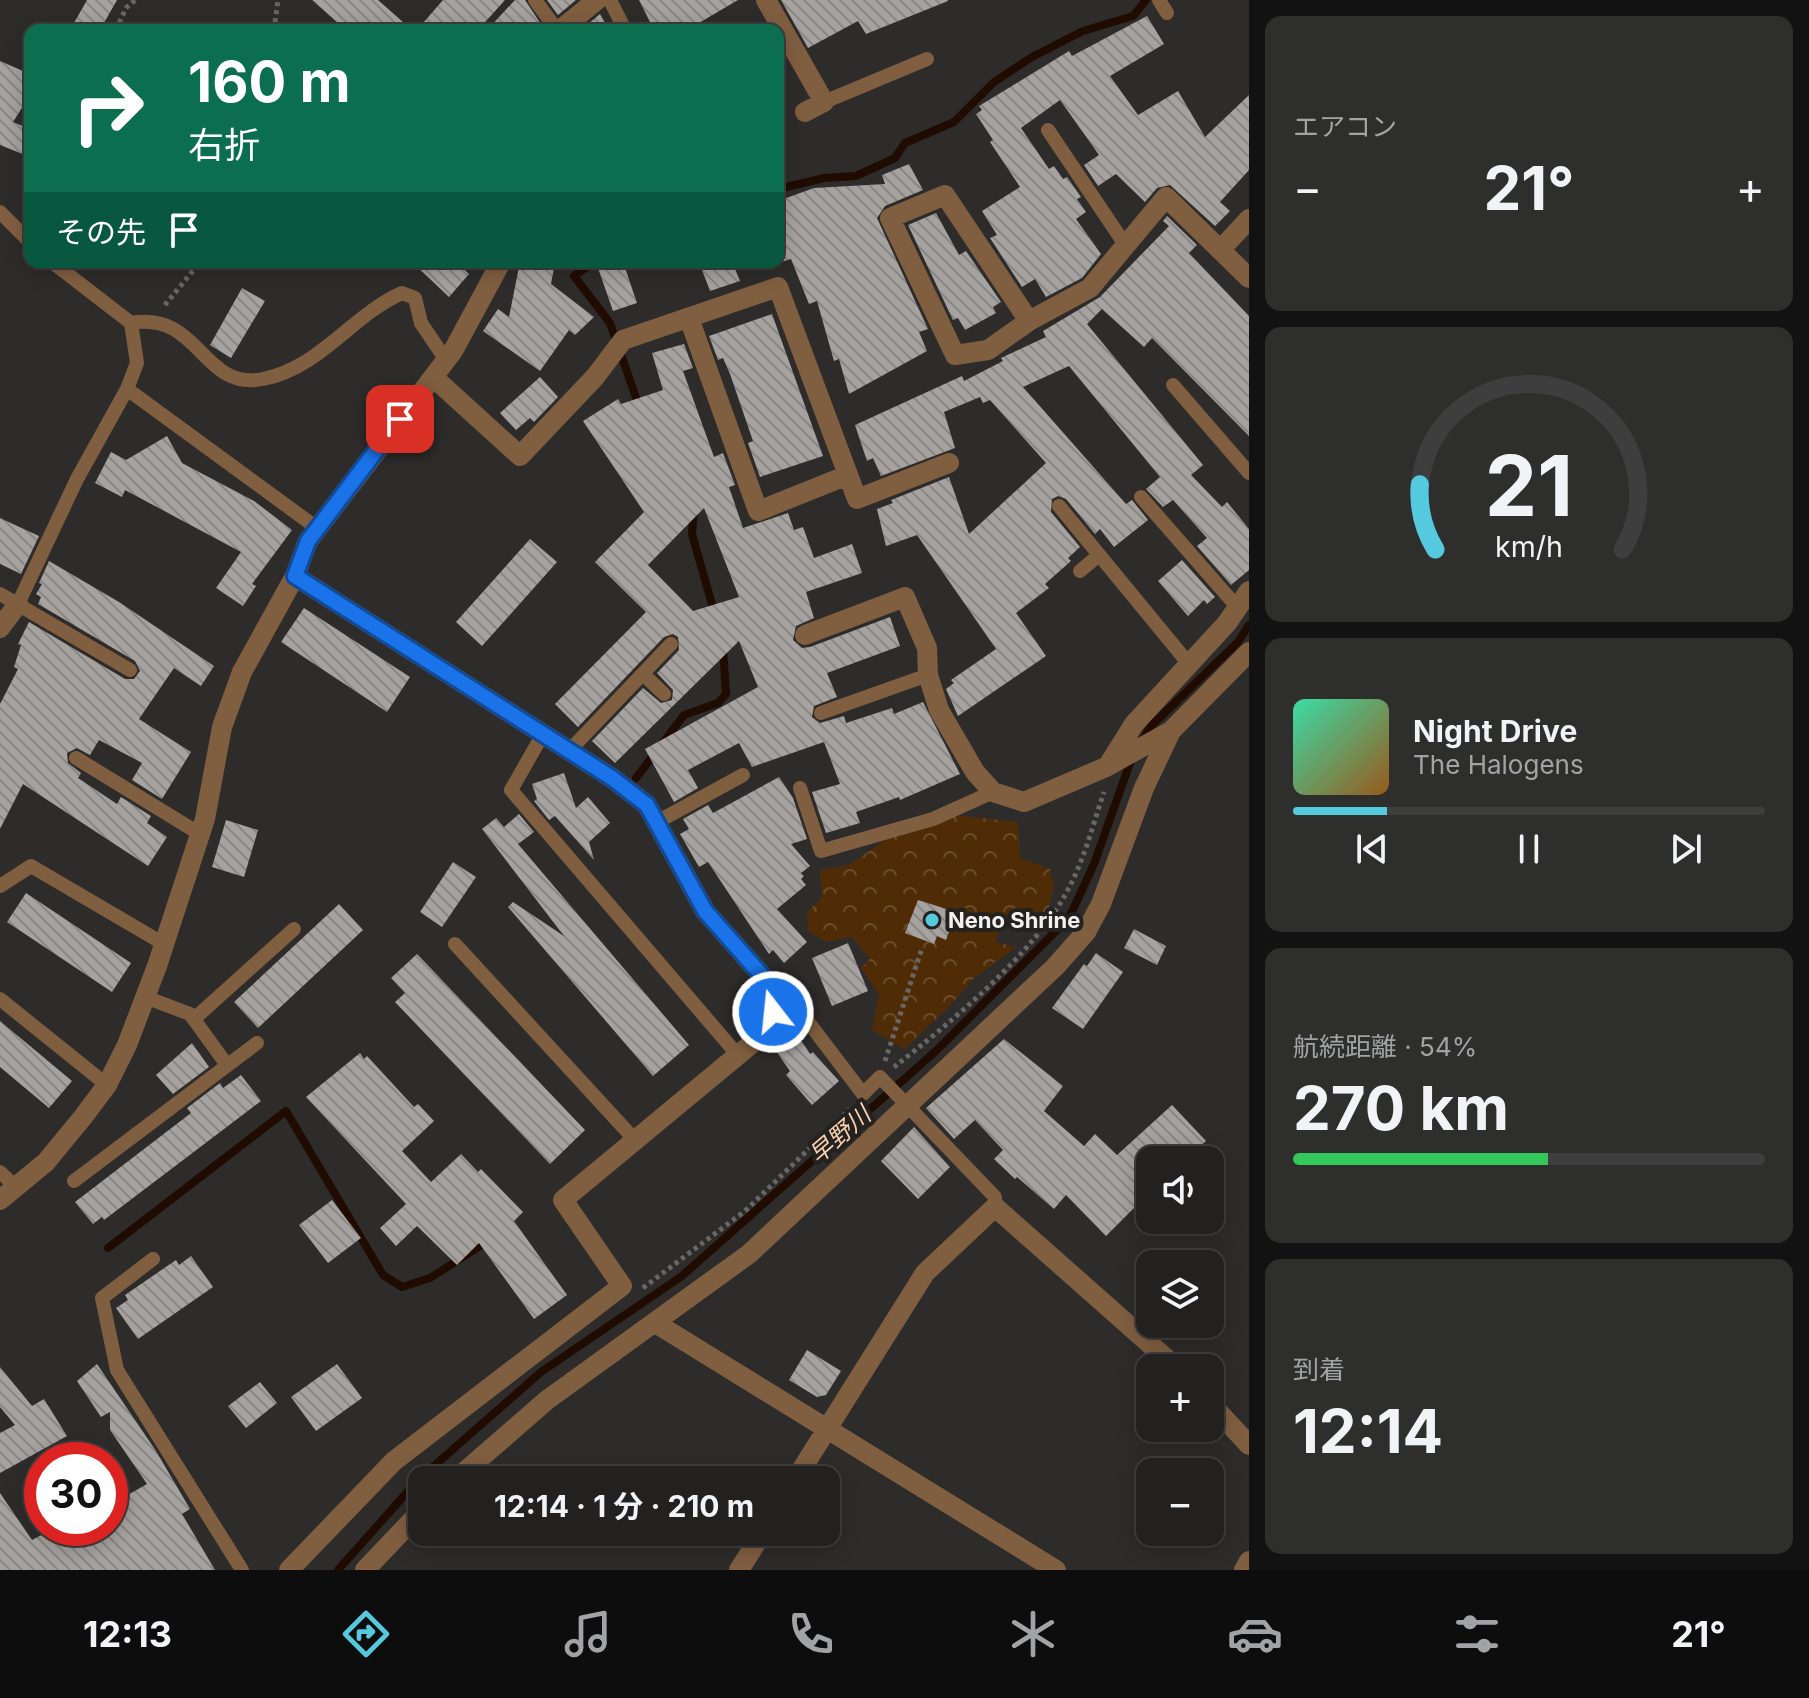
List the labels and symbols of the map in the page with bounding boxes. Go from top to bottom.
pin [366,385,434,453]
place label: Neno Shrine [948,907,1080,933]
marker: Neno Shrine [923,911,941,929]
position arrow [731,970,815,1054]
water label: 早野川 [803,1098,879,1169]
speed limit sign: 30 [24,1442,128,1546]

